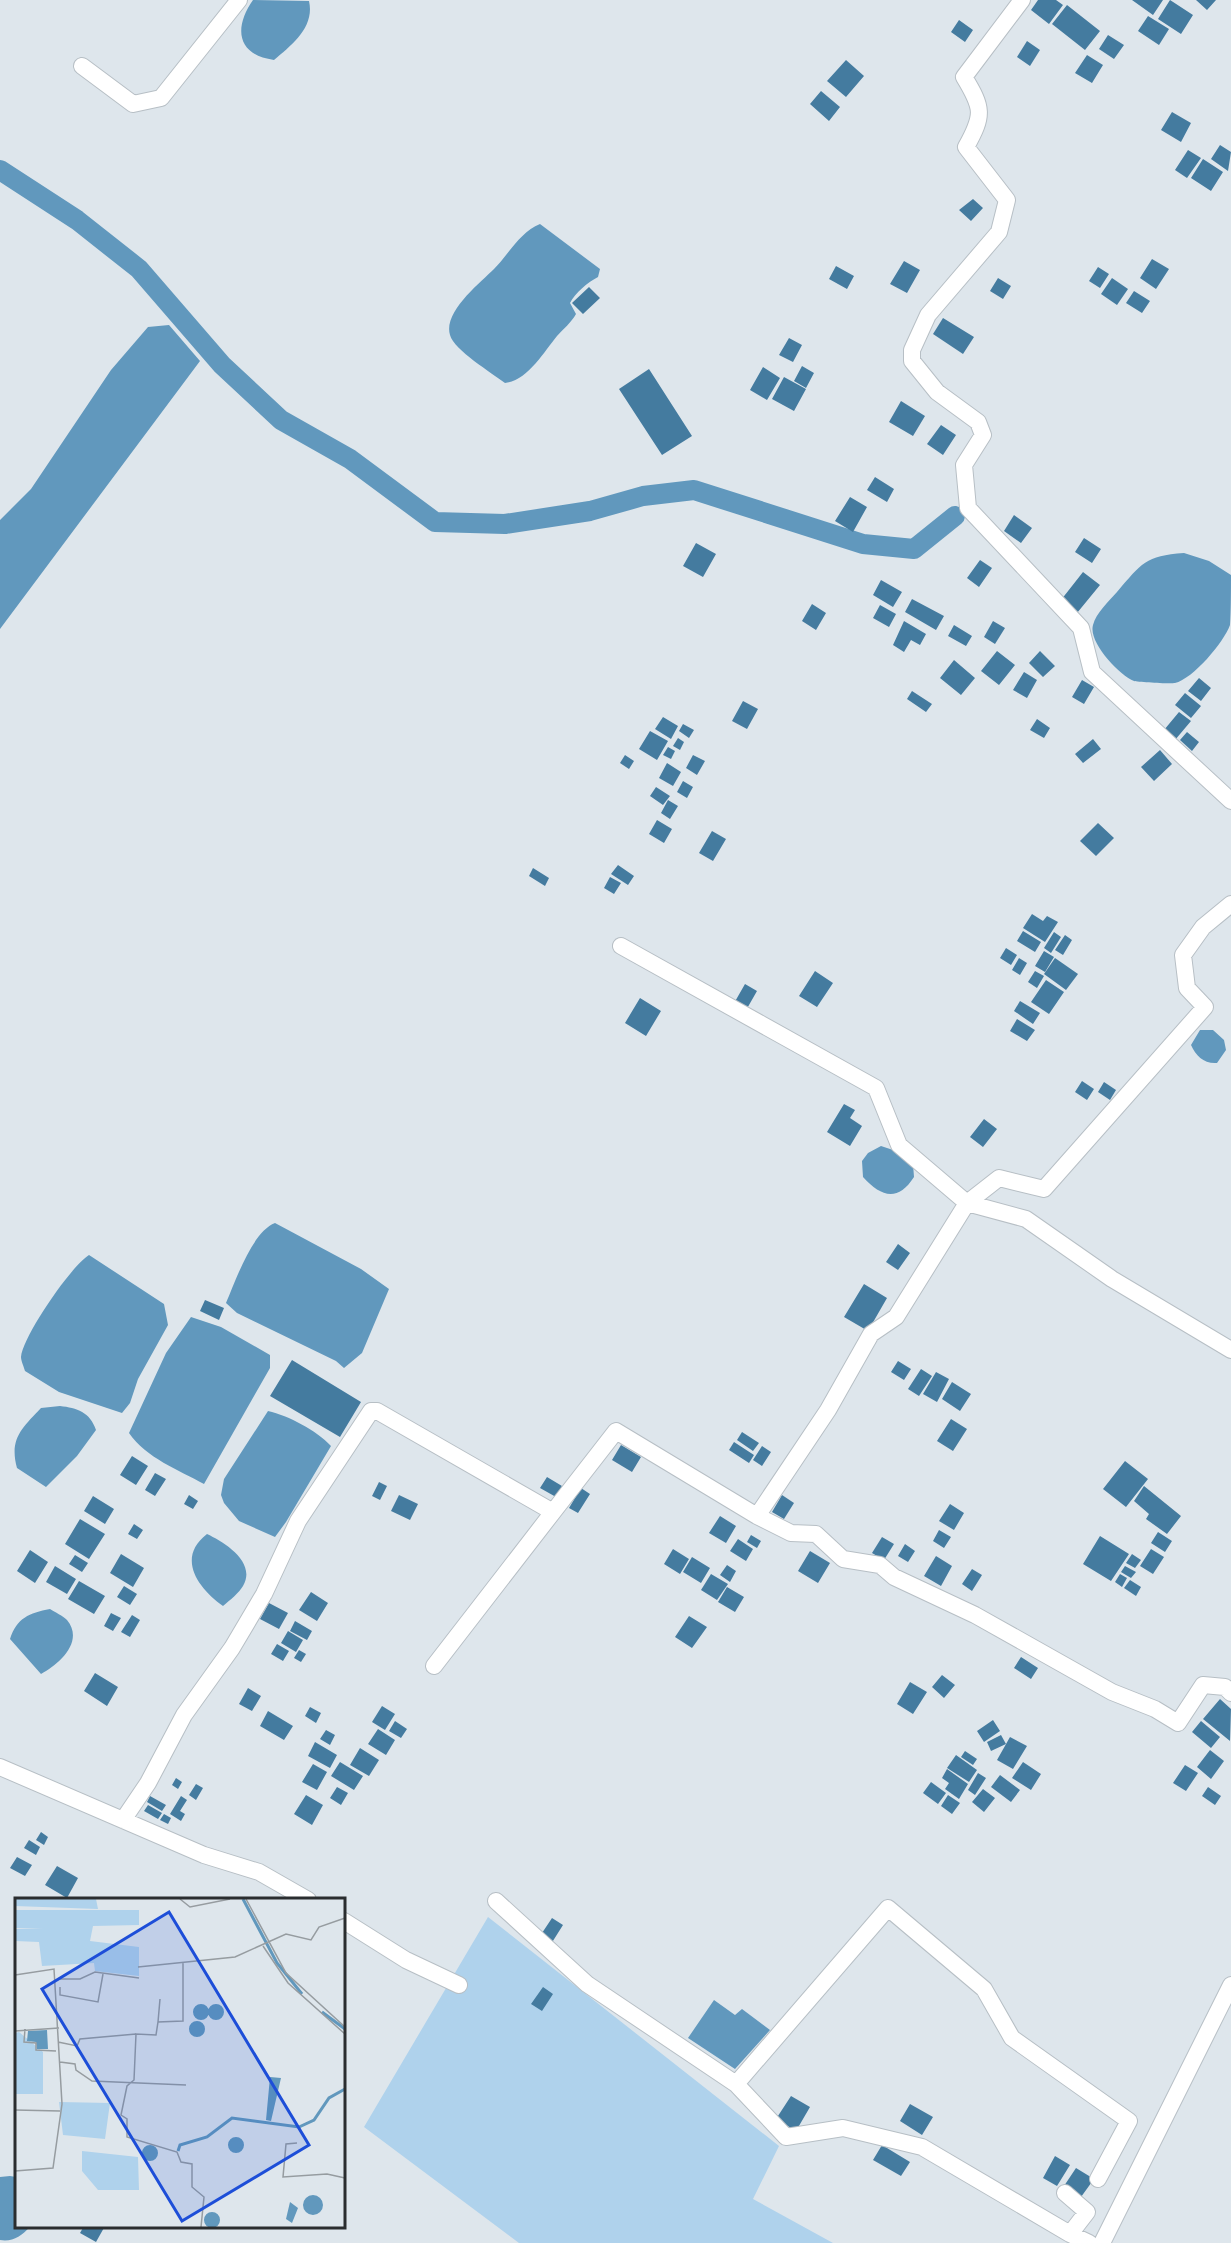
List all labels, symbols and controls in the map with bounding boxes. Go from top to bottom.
inset map [15,1898,345,2228]

